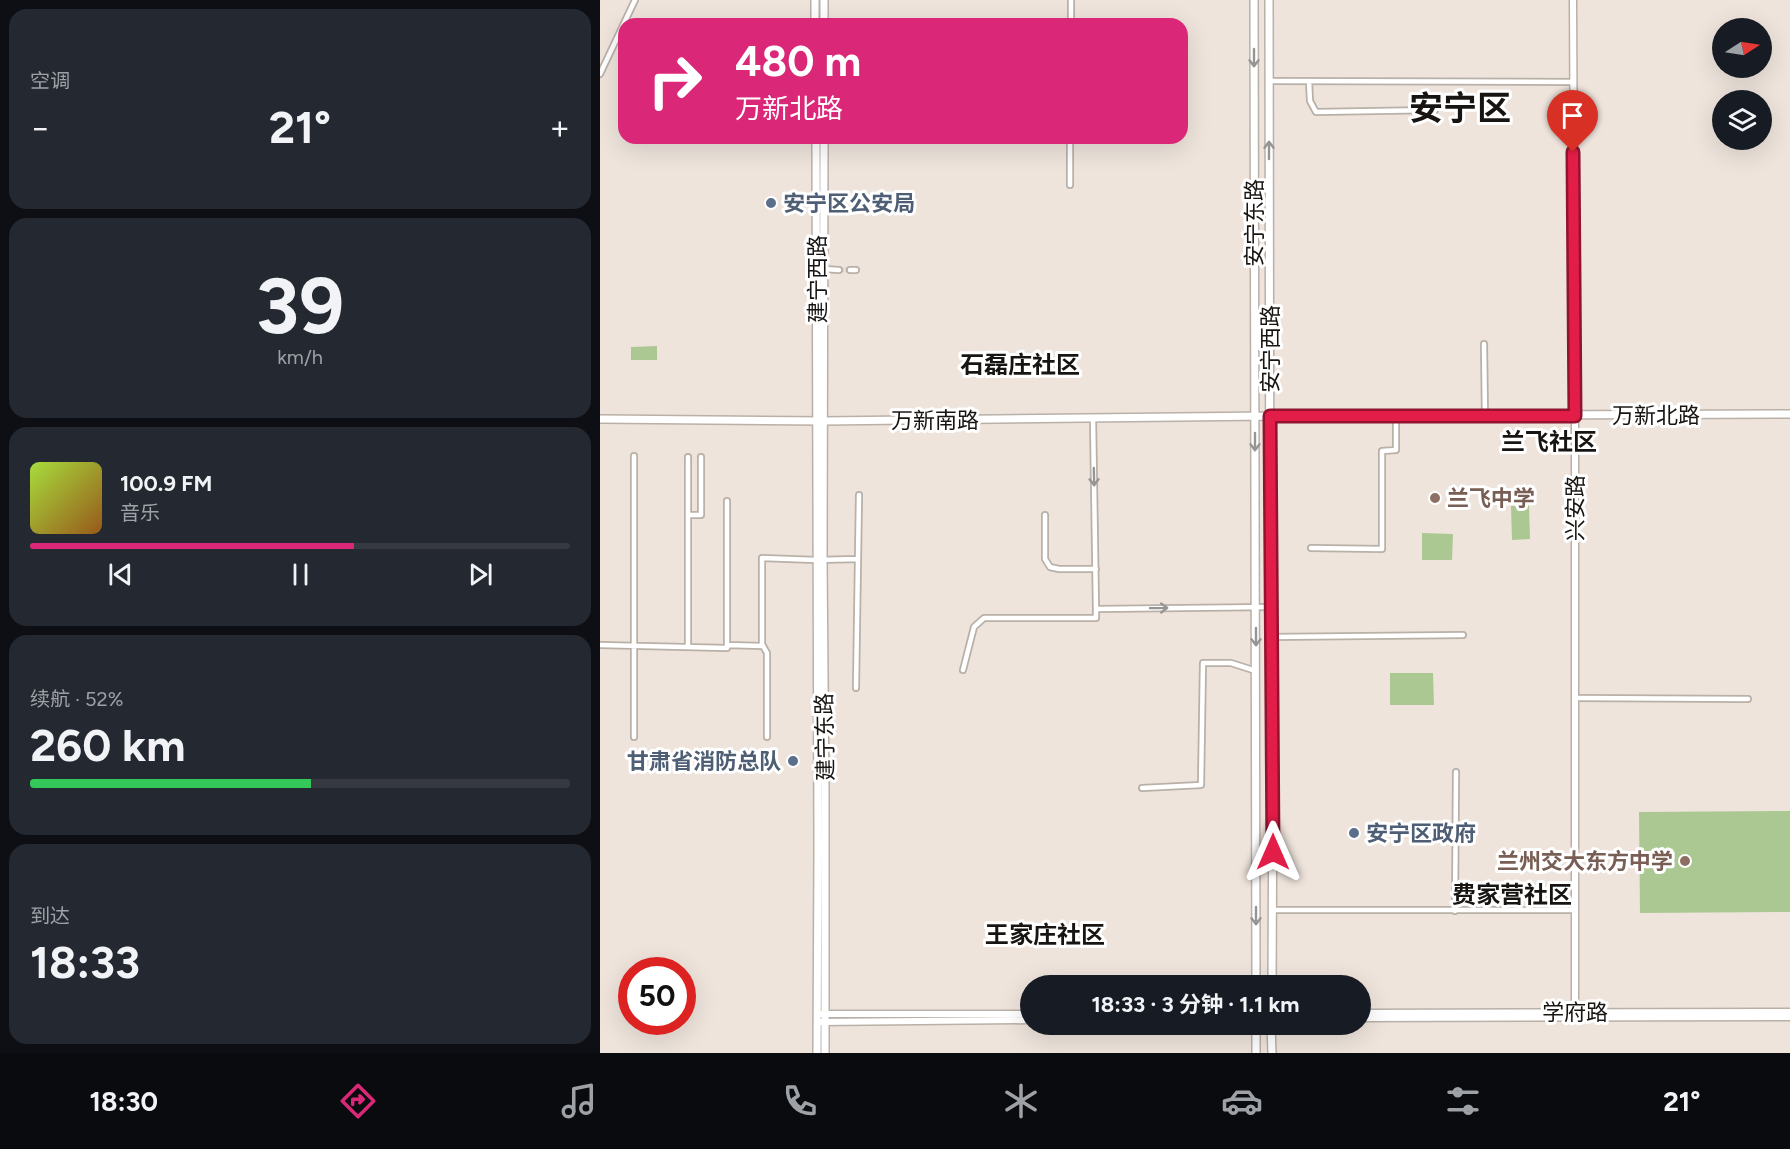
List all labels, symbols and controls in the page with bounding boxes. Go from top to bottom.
north arrow [1712,18,1772,78]
map controls [1712,18,1772,150]
text: 480 m [735,36,861,87]
icon: right [636,42,714,120]
one-way arrow [1248,48,1260,68]
text: 空调 [30,69,70,93]
district label: 安宁区 [1409,88,1511,129]
pin [1547,90,1598,152]
button: layers [1712,90,1772,150]
text: 万新北路 [735,92,843,125]
icon: arrive [1556,99,1589,132]
text: 21° [269,100,331,154]
text: − [30,108,51,147]
text: + [549,108,570,147]
one-way arrow [1263,141,1275,161]
street label: 安宁东路 [1241,179,1268,267]
place label: 安宁区公安局 [783,190,915,217]
marker: 安宁区公安局 [764,196,778,210]
street label: 建宁西路 [804,235,831,323]
text: 39 [256,259,344,353]
street label: 安宁西路 [1257,305,1284,393]
text: km/h [277,345,323,369]
district label: 石磊庄社区 [960,350,1080,379]
street label: 万新北路 [1612,402,1700,429]
street label: 万新南路 [891,407,979,434]
district label: 兰飞社区 [1501,427,1597,456]
one-way arrow [1249,432,1261,452]
one-way arrow [1088,466,1100,486]
text: 100.9 FM [120,470,212,497]
street label: 兴安路 [1562,475,1589,541]
place label: 兰飞中学 [1447,485,1535,512]
marker: 兰飞中学 [1428,491,1442,505]
text: 音乐 [120,501,160,525]
icon: previous [104,558,137,591]
icon: pause [284,558,317,591]
icon: next [464,558,497,591]
one-way arrow [1149,602,1169,614]
one-way arrow [1250,627,1262,647]
text: 续航 · 52% [30,687,123,711]
street label: 建宁东路 [811,693,839,781]
text: 260 km [30,718,185,772]
place label: 甘肃省消防总队 [627,748,781,775]
marker: 甘肃省消防总队 [786,754,800,768]
position arrow [1241,820,1305,884]
place label: 安宁区政府 [1366,820,1476,847]
marker: 安宁区政府 [1347,826,1361,840]
place label: 兰州交大东方中学 [1497,848,1673,875]
marker: 兰州交大东方中学 [1678,854,1692,868]
district label: 费家营社区 [1452,880,1572,909]
text: 到达 [30,904,70,928]
one-way arrow [1250,906,1262,926]
district label: 王家庄社区 [985,920,1105,949]
text: 18:33 [30,935,140,989]
speed limit sign: 50 [618,957,696,1035]
text: 18:33 · 3 分钟 · 1.1 km [1092,991,1299,1018]
street label: 学府路 [1542,999,1608,1026]
icon: directions [337,1080,379,1122]
icon: music [558,1080,600,1122]
icon: phone [779,1080,821,1122]
icon: climate [1000,1080,1042,1122]
icon: car [1221,1080,1263,1122]
icon: filters [1442,1080,1484,1122]
text: 18:30 [90,1085,158,1118]
text: 21° [1663,1085,1700,1118]

